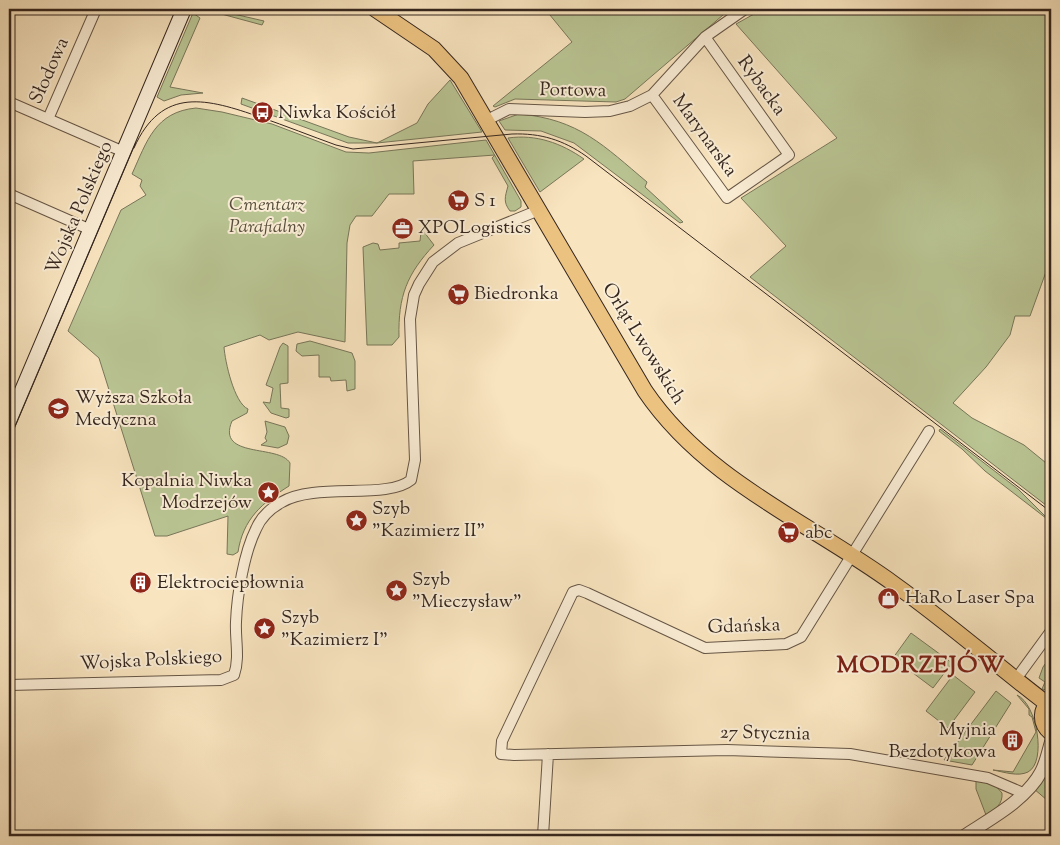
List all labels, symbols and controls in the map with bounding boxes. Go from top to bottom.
street label: Słodowa [23,33,77,109]
street label: Rybacka [730,50,792,122]
street label: Portowa [539,77,607,105]
street label: Marynarska [665,89,743,183]
place label: Niwka Kościół [278,100,396,127]
bus stop icon: Niwka Kościół [250,101,274,125]
street label: Wojska Polskiego [40,137,120,279]
place label: S 1 [474,188,496,215]
supermarket icon: S 1 [446,189,470,213]
park label: Cmentarz Parafialny [229,192,305,241]
place label: XPOLogistics [418,215,531,242]
office icon: XPOLogistics [390,216,414,240]
street label: Orląt Lwowskich [595,278,691,410]
place label: Biedronka [474,281,559,308]
supermarket icon: Biedronka [446,282,470,306]
place label: Wyższa Szkoła Medyczna [75,385,192,434]
school or university icon: Wyższa Szkoła Medyczna [47,397,71,421]
place label: Kopalnia Niwka Modrzejów [121,468,252,517]
place icon: Kopalnia Niwka Modrzejów [256,480,280,504]
place label: Szyb "Kazimierz II" [372,496,485,545]
place icon: Szyb "Kazimierz II" [344,508,368,532]
place label: abc [805,520,833,547]
supermarket icon: abc [777,521,801,545]
place label: Szyb "Mieczysław" [412,567,522,616]
place label: Elektrociepłownia [157,570,304,597]
building icon: Elektrociepłownia [129,571,153,595]
place icon: Szyb "Mieczysław" [384,579,408,603]
place label: HaRo Laser Spa [905,585,1035,612]
shop icon: HaRo Laser Spa [877,586,901,610]
place label: Szyb "Kazimierz I" [281,605,388,654]
street label: Gdańska [707,612,781,642]
place icon: Szyb "Kazimierz I" [253,617,277,641]
street label: Wojska Polskiego [79,644,223,678]
district label: MODRZEJÓW [837,649,1005,683]
place label: Myjnia Bezdotykowa [888,717,996,766]
street label: 27 Stycznia [719,720,811,748]
building icon: Myjnia Bezdotykowa [1000,729,1024,753]

